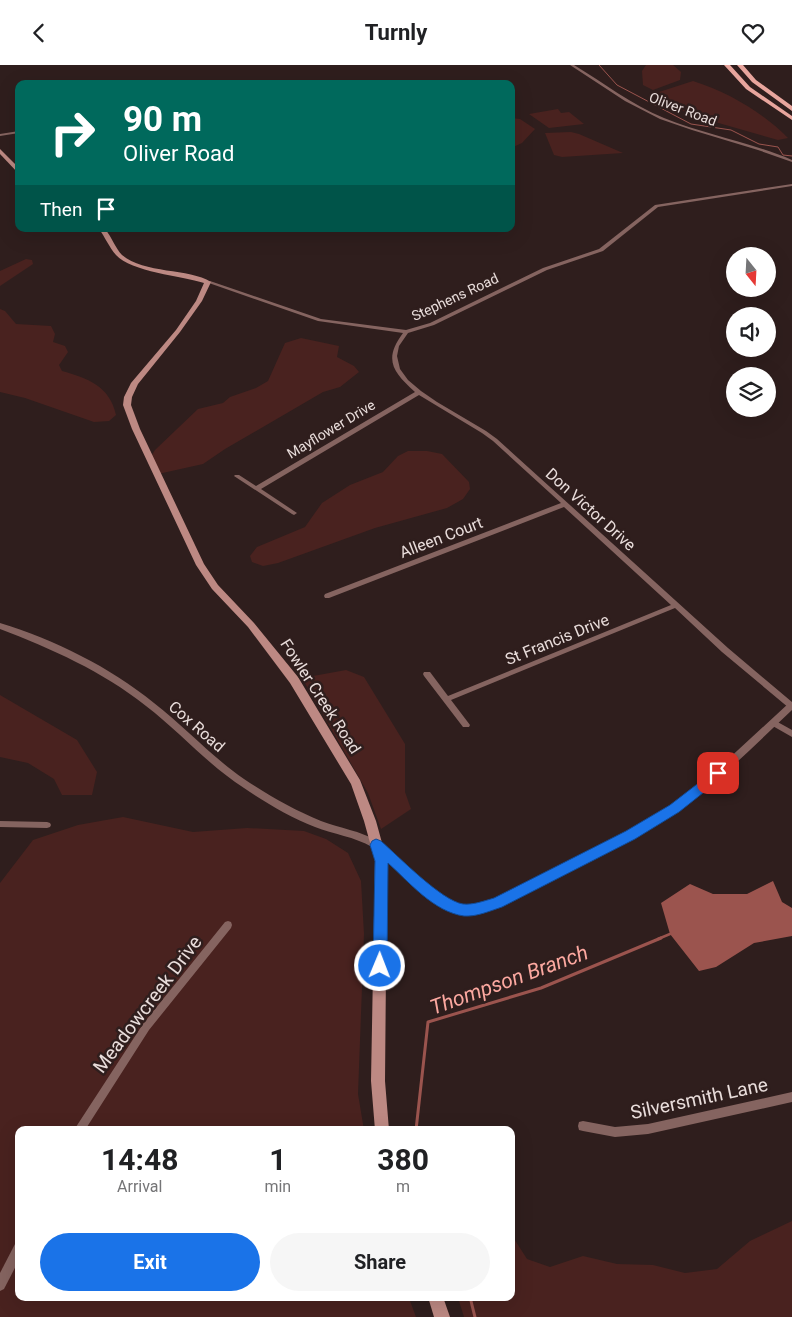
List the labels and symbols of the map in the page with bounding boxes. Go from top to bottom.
street label: Oliver Road [647,89,719,129]
north arrow [726,247,776,297]
street label: Stephens Road [409,270,501,324]
street label: Mayflower Drive [284,396,378,462]
street label: Don Victor Drive [542,464,640,555]
street label: Alleen Court [397,513,485,562]
street label: St Francis Drive [502,610,612,669]
street label: Fowler Creek Road [276,635,365,757]
street label: Cox Road [165,697,229,756]
pin [697,752,739,794]
street label: Meadowcreek Drive [88,931,207,1078]
position arrow [353,939,405,991]
water label: Thompson Branch [427,940,591,1020]
street label: Silversmith Lane [628,1073,770,1124]

